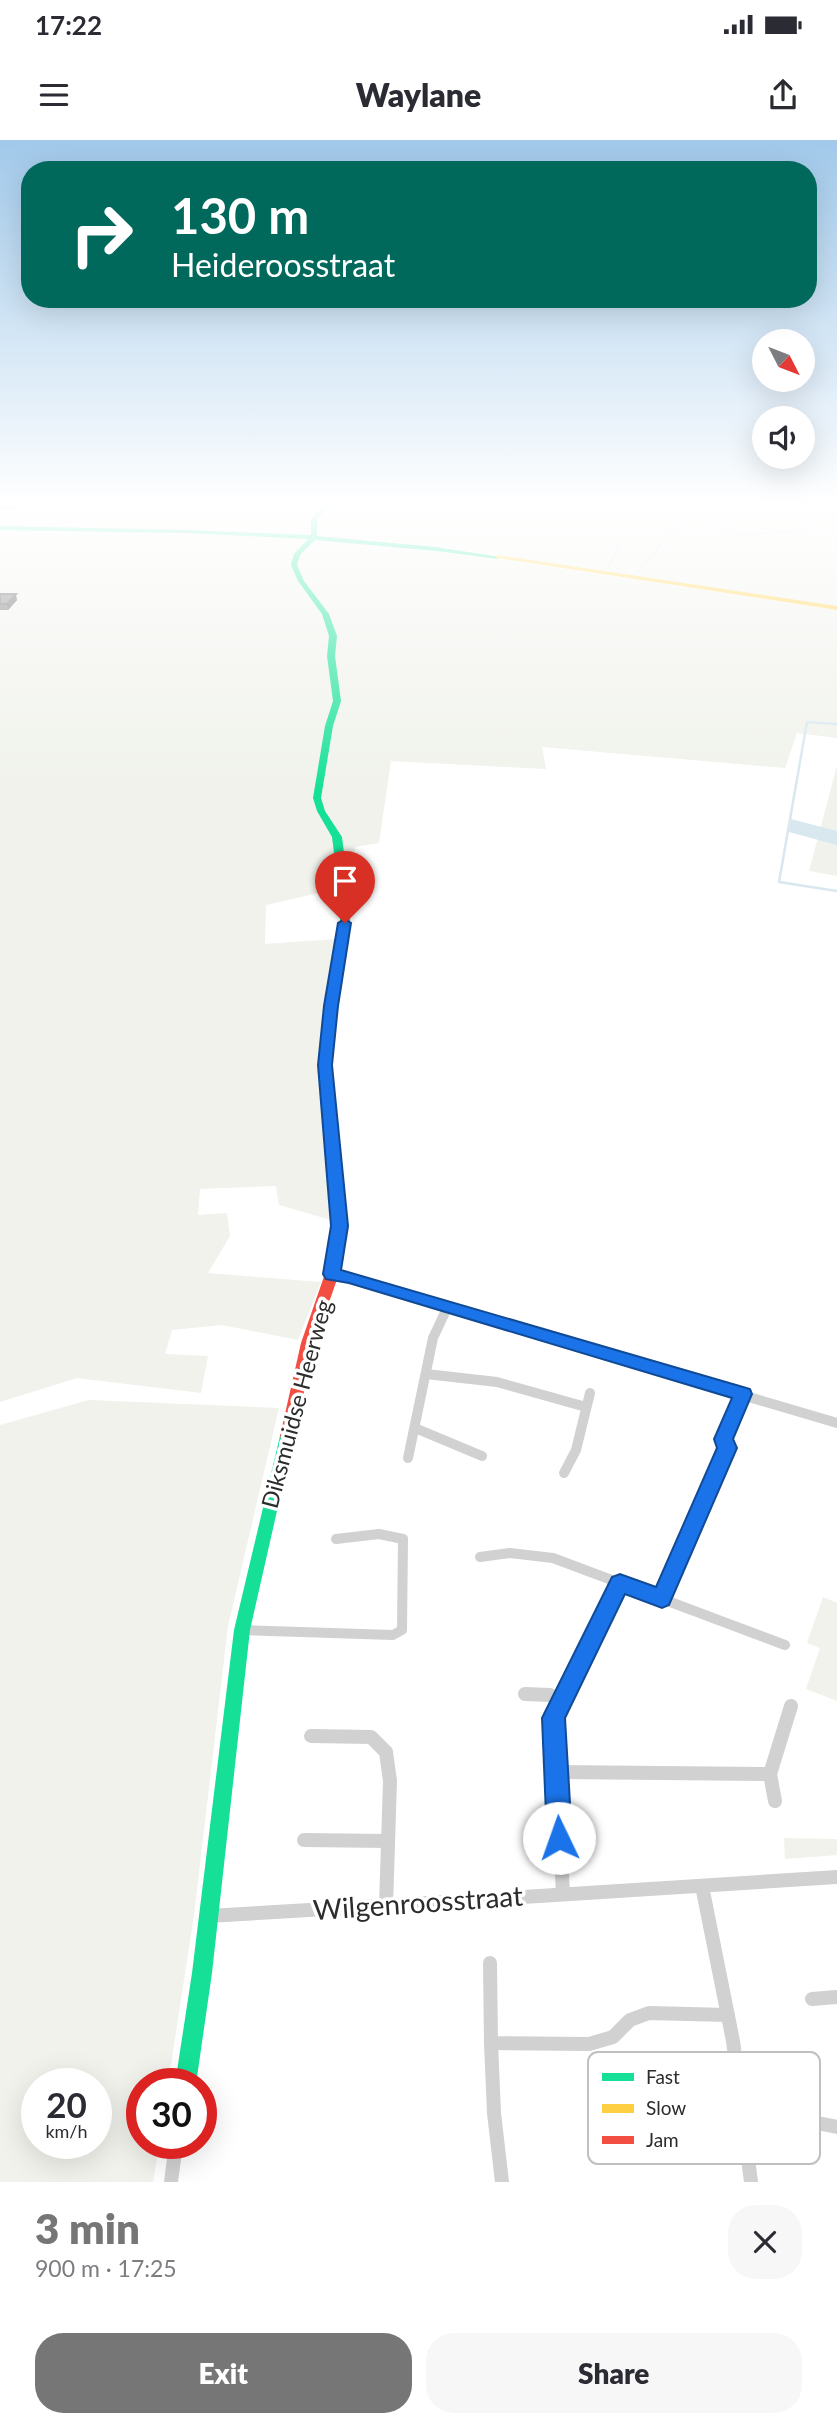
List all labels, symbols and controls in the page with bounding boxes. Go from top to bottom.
text: 17:22 [35,9,102,41]
text: Waylane [356,75,481,114]
icon: menu [35,76,73,114]
icon: share [764,76,802,114]
text: 130 m [171,186,309,244]
icon: right [56,189,147,280]
text: Heideroosstraat [171,245,395,284]
north arrow [752,329,816,392]
map controls [752,329,815,469]
button: sound [752,406,815,469]
pin [315,851,375,923]
icon: arrive [326,862,364,900]
street label: Diksmuidse Heerweg [255,1297,337,1511]
position arrow [522,1801,596,1875]
street label: Wilgenroosstraat [312,1878,524,1926]
legend [588,2052,820,2164]
text: Fast [646,2065,680,2088]
speed limit sign: 30 [126,2068,217,2159]
text: 20 [46,2083,87,2125]
text: Slow [646,2096,686,2119]
text: km/h [45,2120,88,2142]
text: Jam [646,2128,679,2151]
text: 3 min [35,2203,140,2253]
button: close [728,2205,802,2279]
text: 900 m · 17:25 [35,2254,177,2282]
button: Exit [35,2333,412,2413]
button: Share [426,2333,802,2413]

